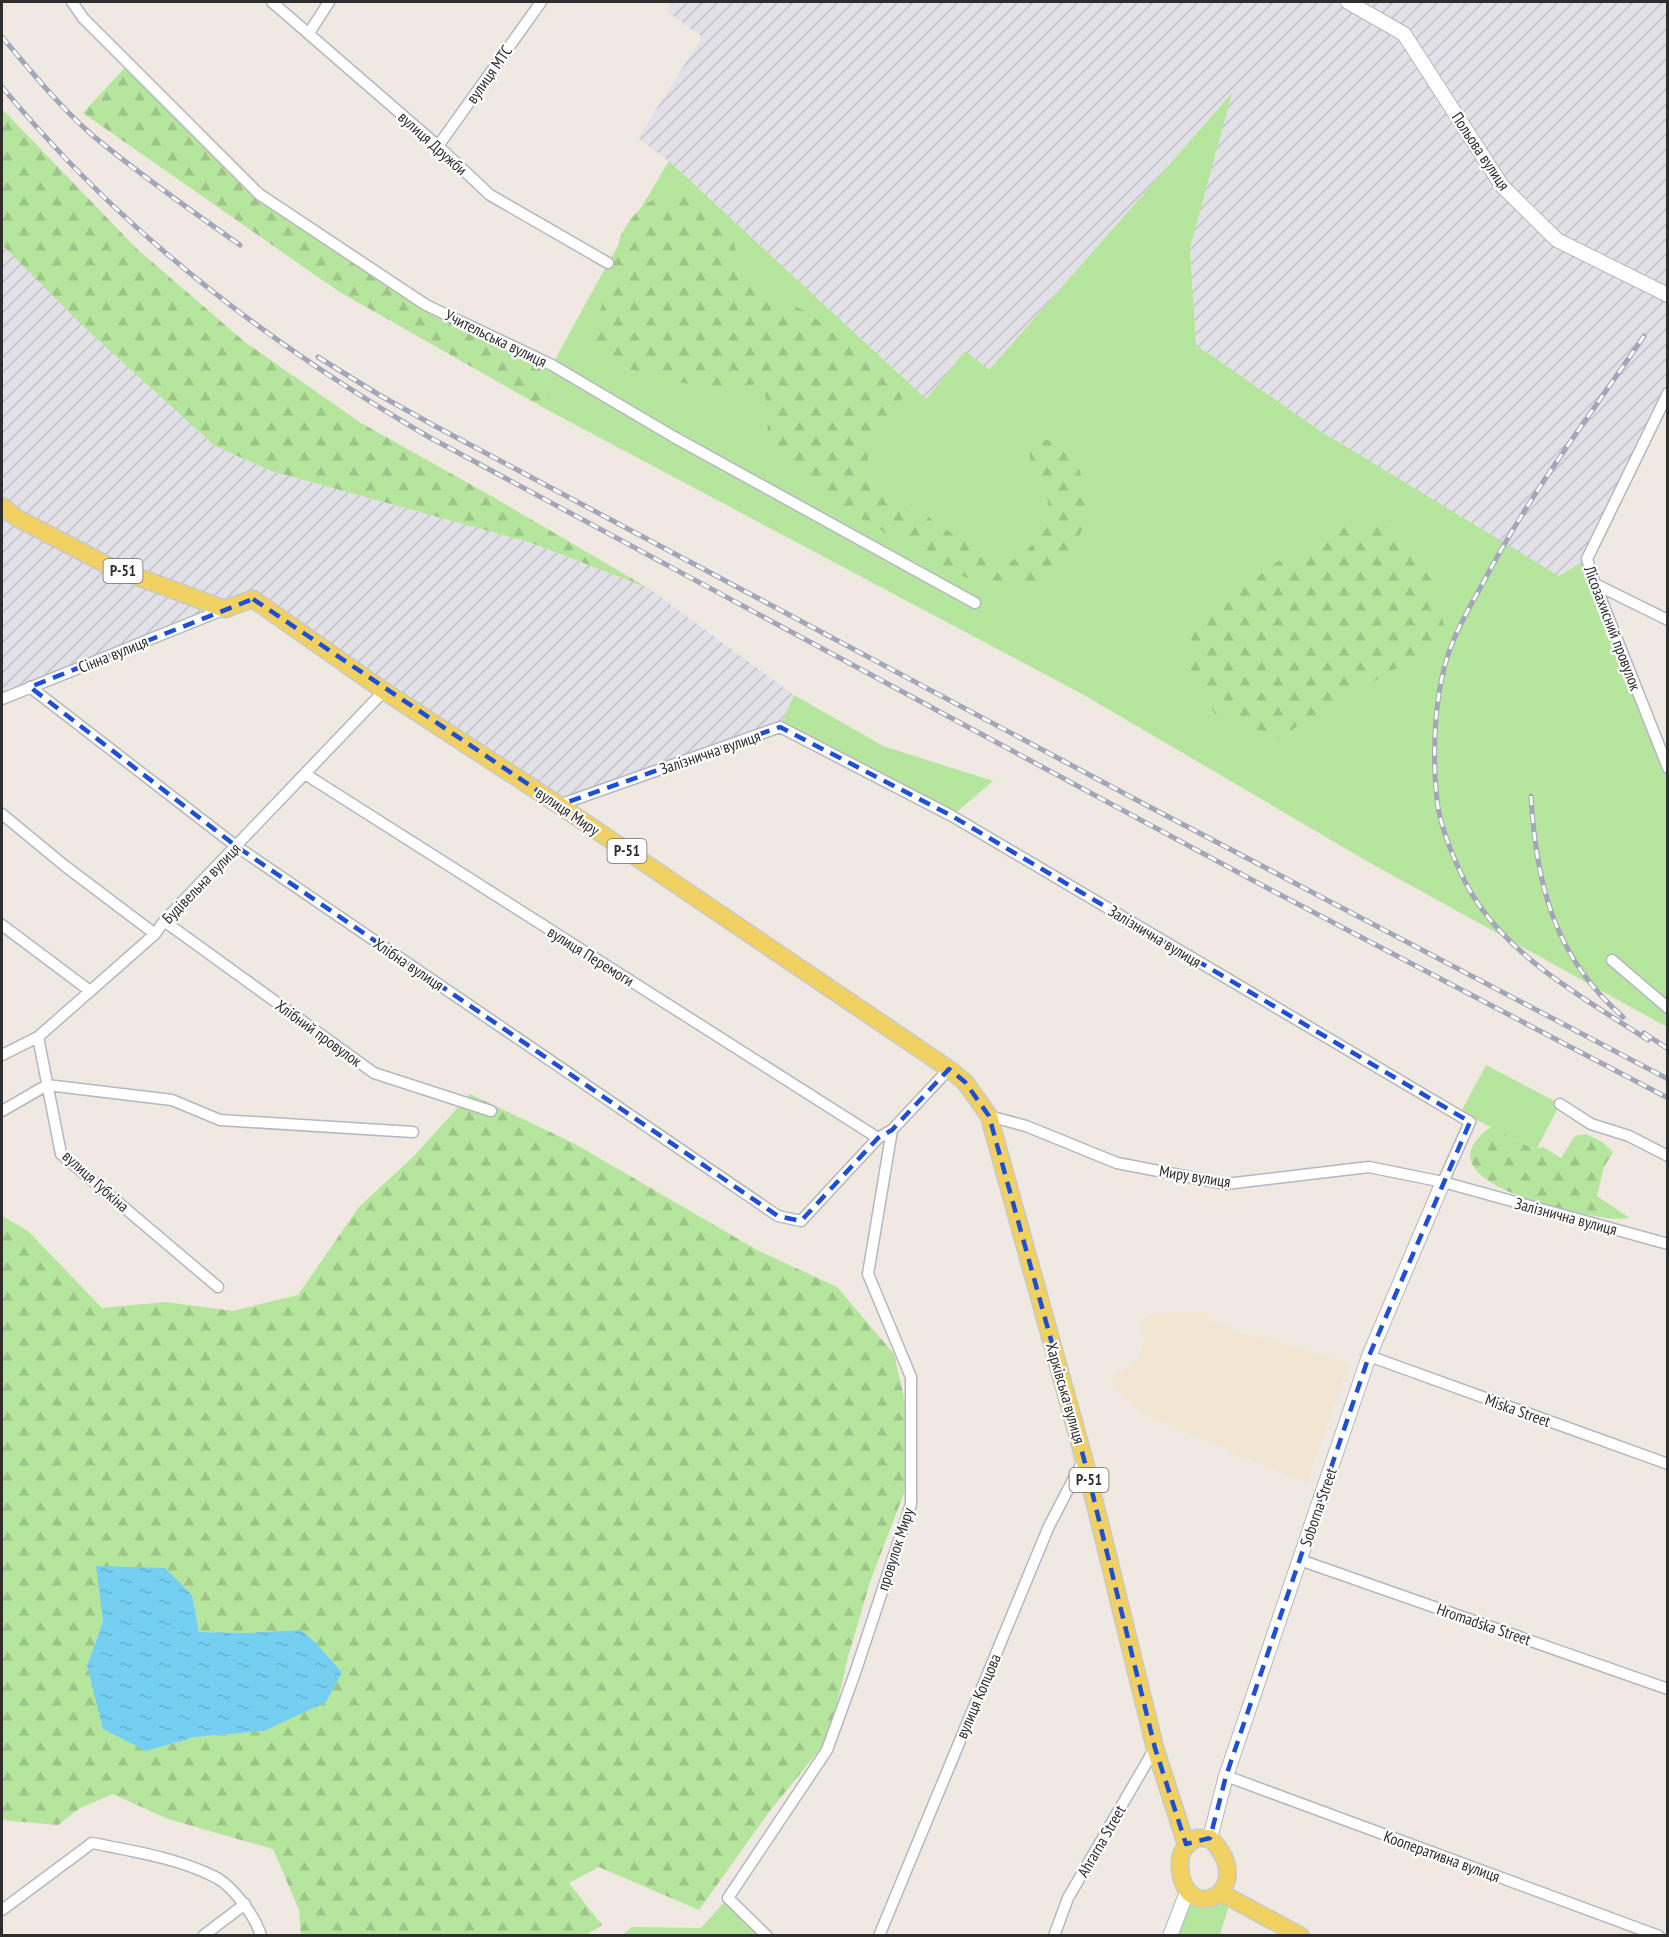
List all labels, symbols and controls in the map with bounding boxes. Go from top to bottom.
street label: вулиця МТС [462,41,516,107]
street label: вулиця Дружби [394,107,472,179]
street label: Польова вулиця [1448,108,1514,194]
street label: Учительська вулиця [442,305,550,371]
road number: Р-51 [104,559,142,583]
street label: Лісозахисний провулок [1580,562,1646,694]
street label: Сінна вулиця [75,631,151,677]
street label: Залізнична вулиця [657,725,763,779]
street label: вулиця Миру [532,782,604,840]
street label: Будівельна вулиця [157,838,245,928]
road number: Р-51 [608,839,646,863]
street label: Залізнична вулиця [1105,900,1205,972]
street label: вулиця Перемоги [544,922,638,990]
street label: Хлібна вулиця [370,933,448,995]
street label: Хлібний провулок [272,995,367,1071]
street label: вулиця Губкіна [59,1146,133,1216]
street label: Миру вулиця [1158,1160,1232,1192]
street label: Залізнична вулиця [1513,1193,1619,1239]
street label: Харківська вулиця [1042,1340,1090,1446]
street label: Miska Street [1483,1389,1554,1431]
street label: Soborna Street [1295,1464,1341,1549]
road number: Р-51 [1070,1468,1108,1492]
street label: провулок Миру [872,1505,918,1593]
street label: Hromadska Street [1434,1599,1534,1650]
street label: вулиця Копцова [951,1651,1005,1741]
street label: Ahrarna Street [1072,1801,1130,1881]
street label: Кооперативна вулиця [1381,1826,1503,1886]

